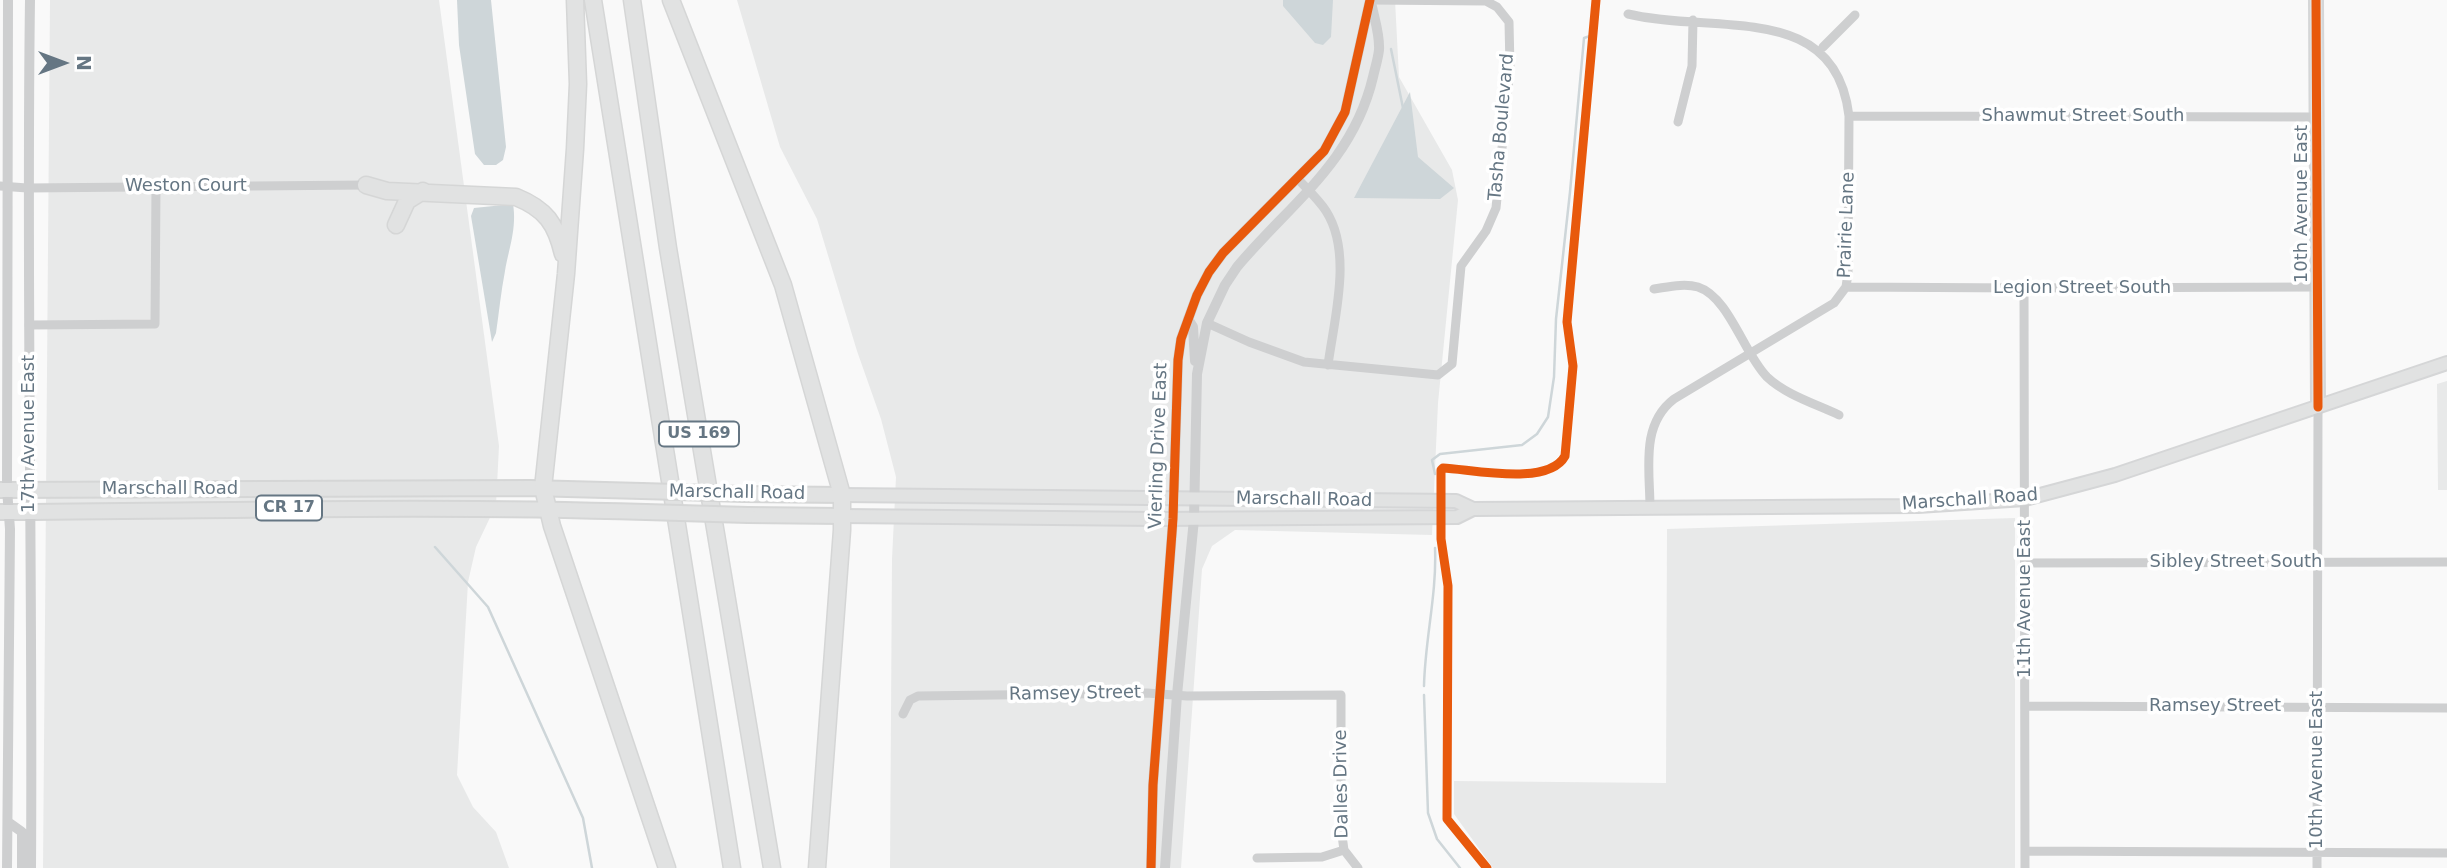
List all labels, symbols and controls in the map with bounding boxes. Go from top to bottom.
north arrow [28,28,98,98]
street label: Tasha Boulevard [1485,53,1519,201]
text: N [73,55,95,71]
street label: Shawmut Street South [1981,105,2185,127]
street label: 10th Avenue East [2291,125,2313,283]
street label: Prairie Lane [1834,171,1860,279]
street label: Weston Court [125,175,247,197]
street label: Legion Street South [1993,277,2171,299]
street label: 17th Avenue East [18,355,40,513]
street label: Vierling Drive East [1145,362,1173,530]
road number: US 169 [659,422,739,446]
street label: Marschall Road [102,478,238,500]
street label: Marschall Road [669,481,805,505]
street label: Marschall Road [1901,484,2039,516]
street label: Marschall Road [1236,488,1372,512]
road number: CR 17 [256,495,322,520]
street label: 11th Avenue East [2014,520,2036,678]
street label: Sibley Street South [2149,551,2323,573]
street label: Ramsey Street [1009,682,1141,706]
street label: 10th Avenue East [2306,691,2328,849]
street label: Ramsey Street [2149,695,2281,717]
street label: Dalles Drive [1330,729,1354,839]

